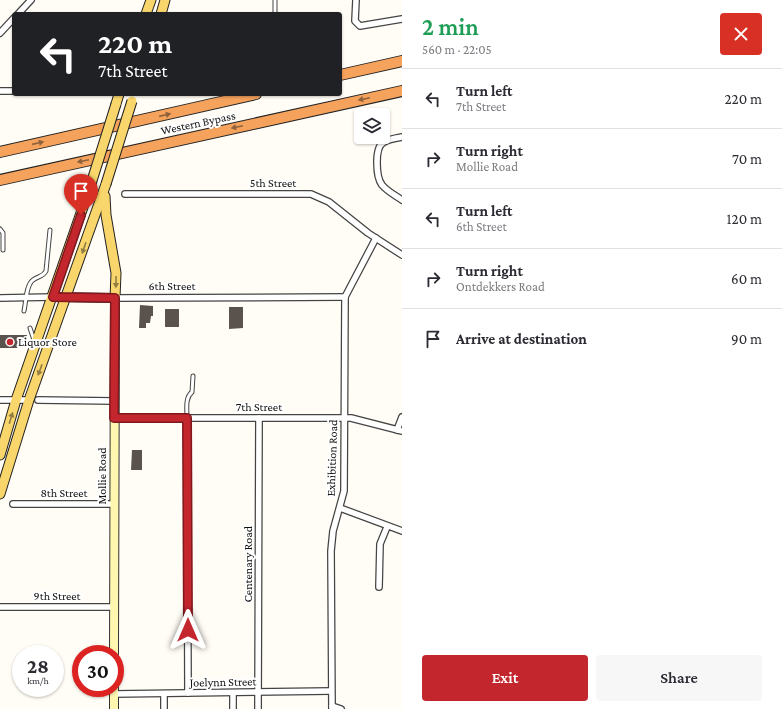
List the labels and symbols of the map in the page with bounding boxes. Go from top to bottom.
one-way arrow [358,97,370,103]
street label: Western Bypass [159,108,237,138]
one-way arrow [159,111,171,117]
one-way arrow [231,125,243,131]
one-way arrow [32,140,44,146]
one-way arrow [77,159,89,165]
pin [64,174,98,215]
street label: 5th Street [250,176,297,190]
one-way arrow [81,242,87,254]
one-way arrow [113,276,119,289]
street label: 6th Street [149,279,196,293]
place label: Liquor Store [18,335,77,349]
marker: Liquor Store [5,337,15,347]
one-way arrow [37,364,43,376]
street label: 7th Street [236,400,283,414]
one-way arrow [8,411,14,423]
street label: Exhibition Road [324,419,340,497]
street label: Mollie Road [95,447,109,505]
street label: 8th Street [40,486,89,500]
street label: Centenary Road [241,525,255,602]
street label: 9th Street [34,589,81,603]
position arrow [167,609,209,651]
speed limit sign: 30 [72,645,124,697]
street label: Joelynn Street [189,674,258,690]

